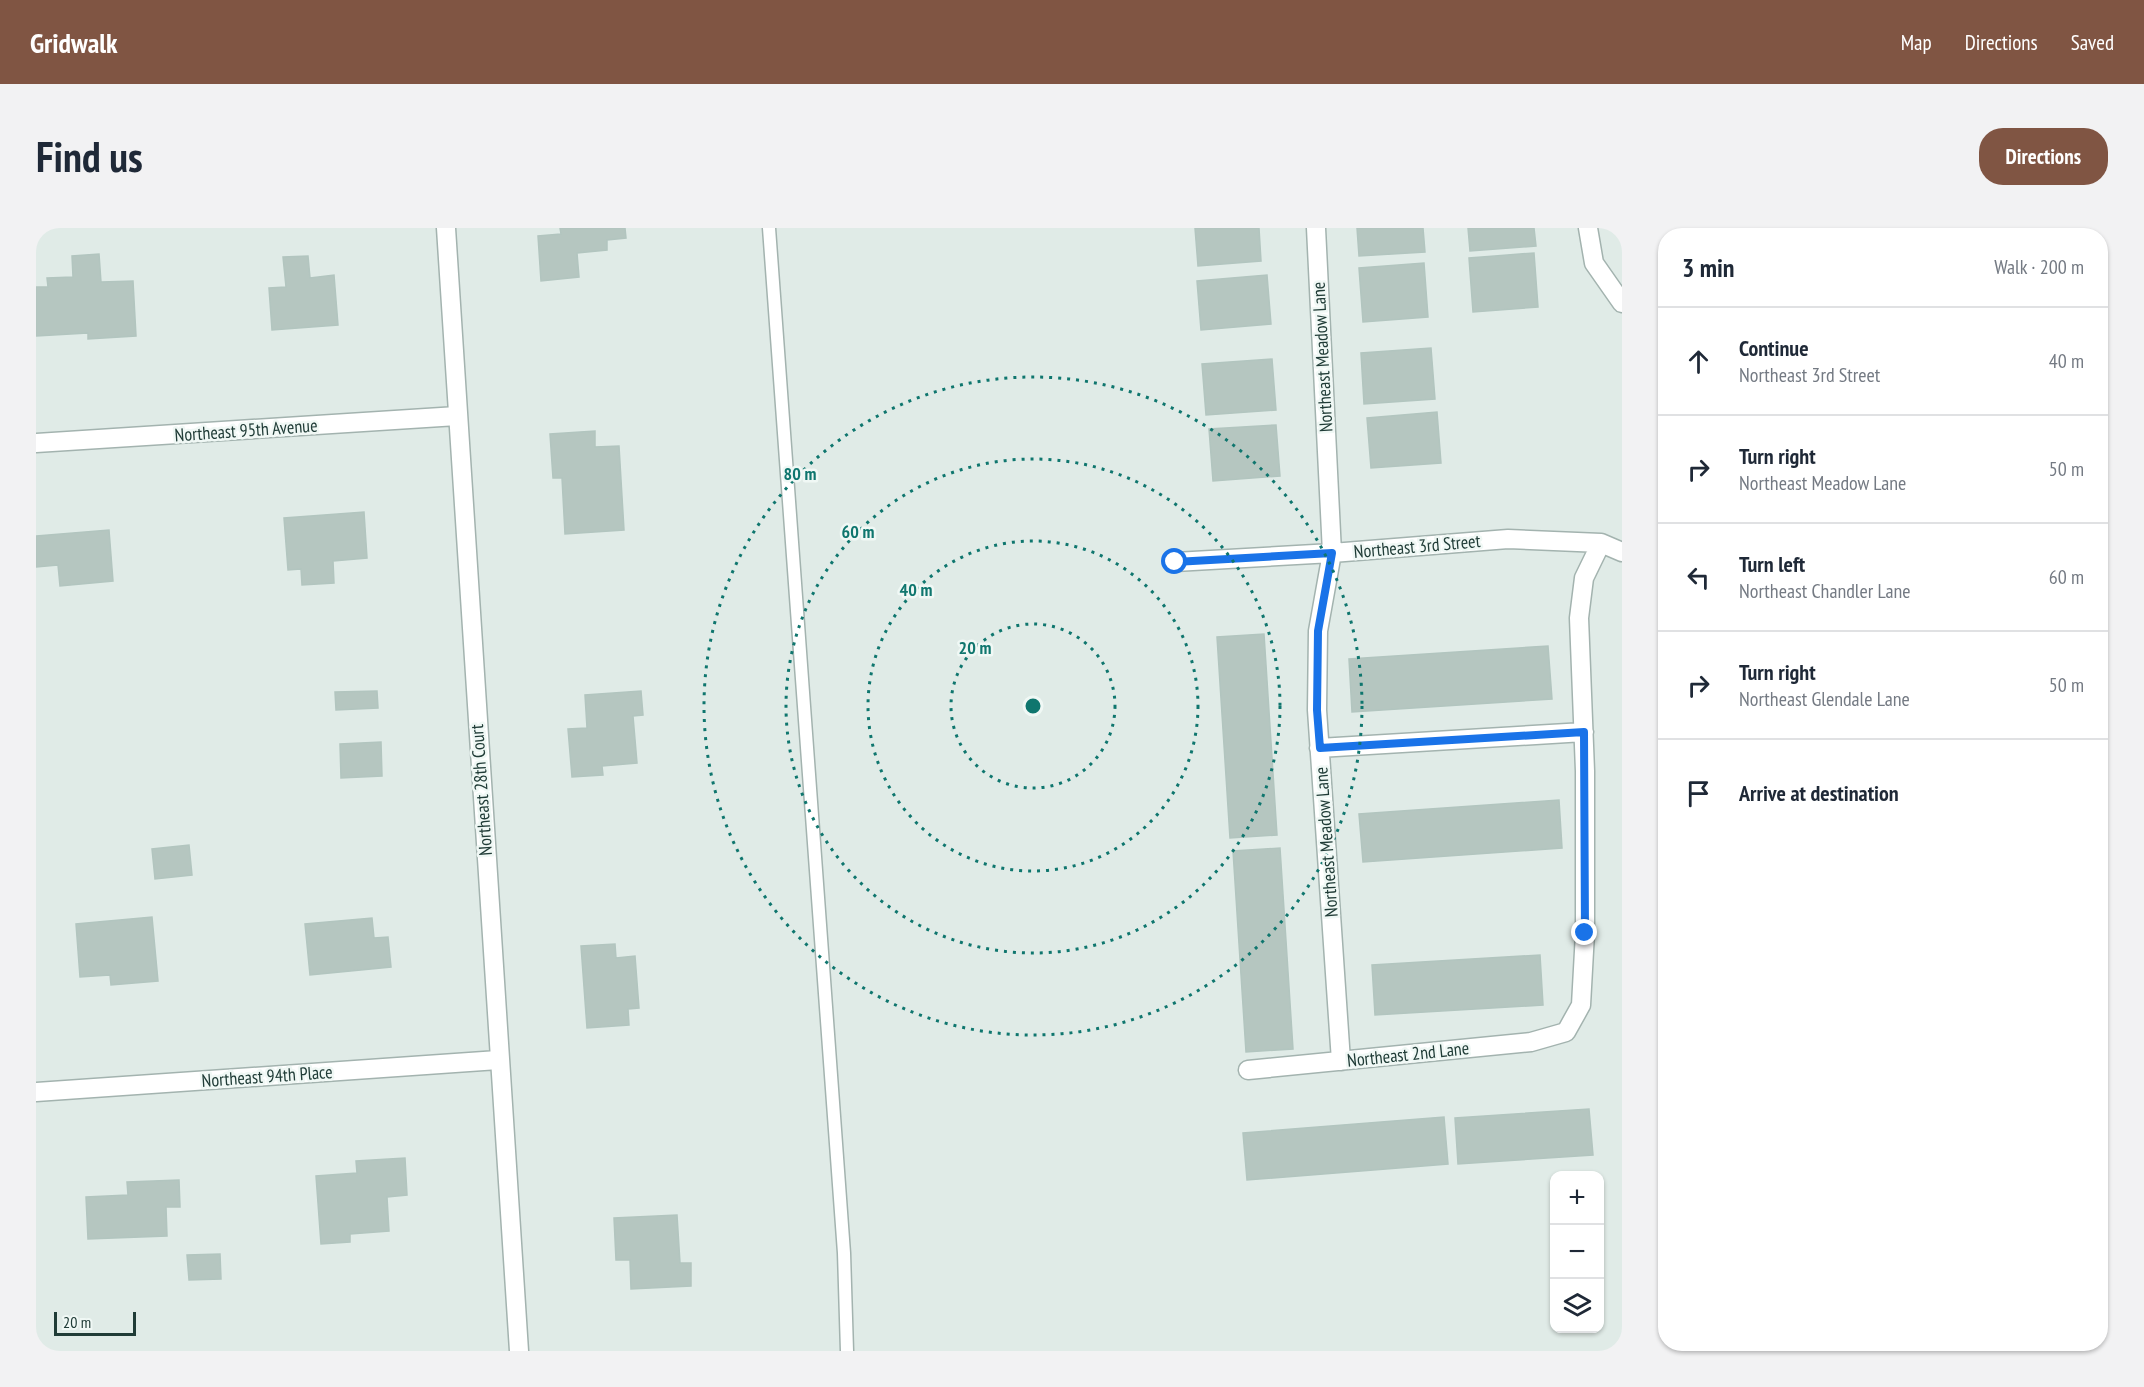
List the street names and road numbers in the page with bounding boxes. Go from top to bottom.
street label: Northeast Meadow Lane [1307,281,1337,433]
street label: Northeast 95th Avenue [174,414,318,446]
street label: Northeast 3rd Street [1353,529,1481,563]
street label: Northeast 28th Court [465,723,497,857]
street label: Northeast Meadow Lane [1309,766,1343,918]
street label: Northeast 2nd Lane [1346,1036,1470,1072]
street label: Northeast 94th Place [201,1060,333,1092]

